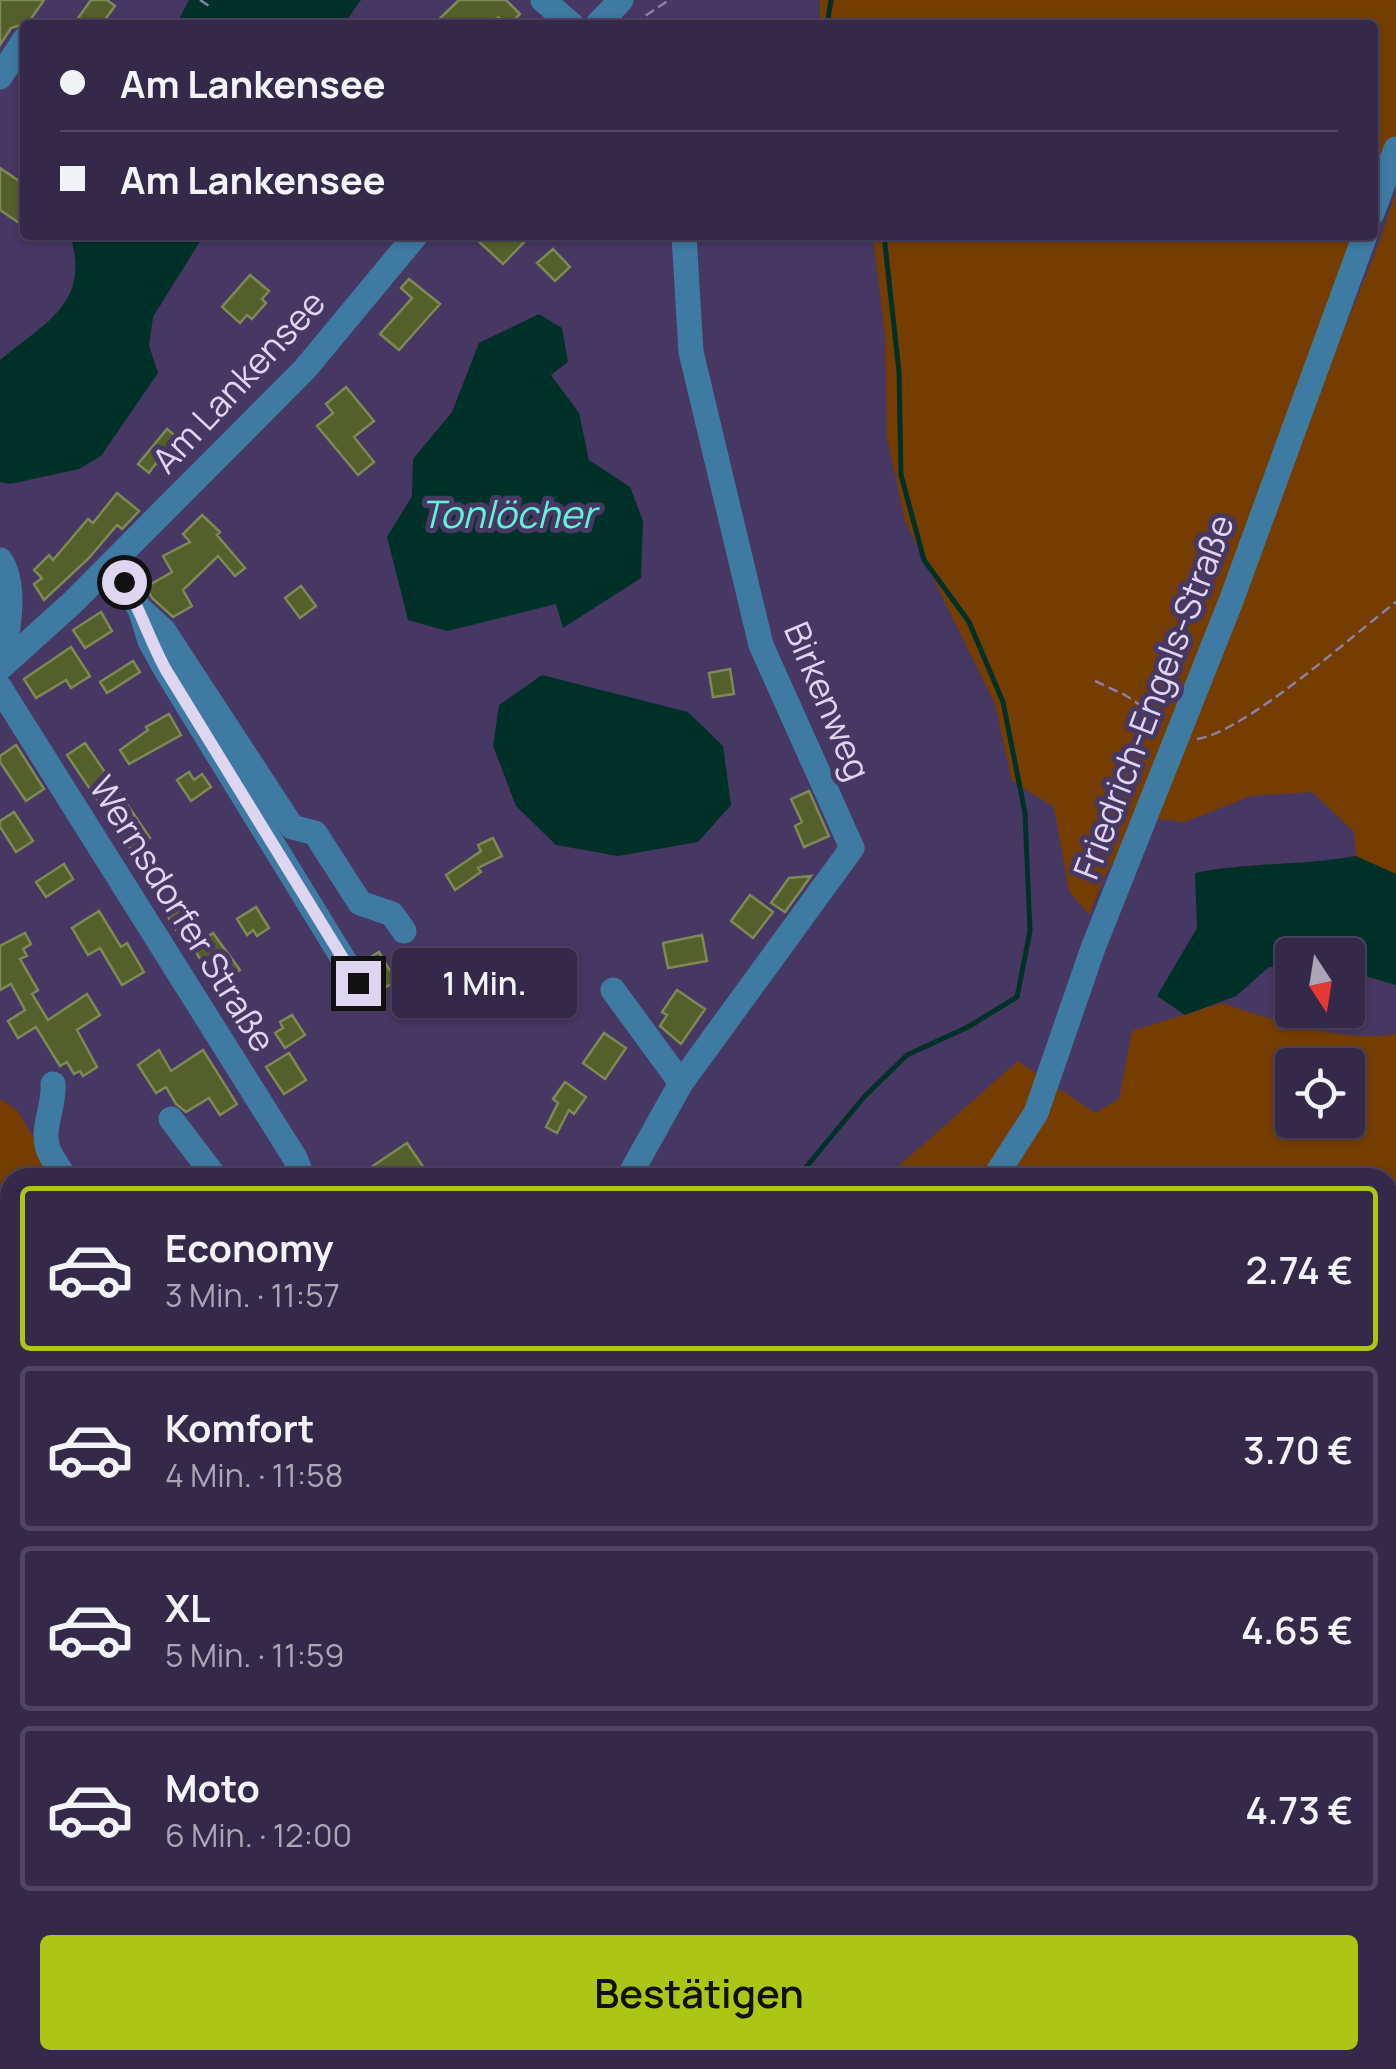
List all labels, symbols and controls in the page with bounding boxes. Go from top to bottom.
text: Am Lankensee [120,57,386,109]
text: Am Lankensee [120,153,386,205]
street label: Am Lankensee [141,279,336,483]
water label: Tonlöcher [420,487,600,539]
street label: Friedrich-Engels-Straße [1061,507,1245,886]
route start [102,560,147,605]
street label: Birkenweg [773,614,883,787]
street label: Wernsdorfer Straße [78,766,287,1061]
north arrow [1275,938,1365,1028]
map controls [1275,938,1365,1138]
callout: 1 Min. [393,948,578,1018]
route end [336,961,381,1006]
text: 1 Min. [442,961,527,1005]
button: locate [1275,1048,1365,1138]
text: Economy [165,1221,334,1273]
icon: car [45,1224,135,1314]
text: 2.74 € [1245,1243,1353,1295]
text: 3 Min. · 11:57 [165,1273,340,1317]
text: Komfort [165,1401,314,1453]
icon: car [45,1404,135,1494]
text: 3.70 € [1243,1423,1353,1475]
text: 4 Min. · 11:58 [165,1453,343,1497]
text: XL [165,1581,210,1633]
icon: car [45,1584,135,1674]
text: 4.65 € [1241,1603,1353,1655]
text: 5 Min. · 11:59 [165,1633,344,1677]
text: Moto [165,1761,260,1813]
icon: car [45,1764,135,1854]
text: 4.73 € [1245,1783,1353,1835]
text: 6 Min. · 12:00 [165,1813,352,1857]
button: Bestätigen [40,1935,1358,2050]

